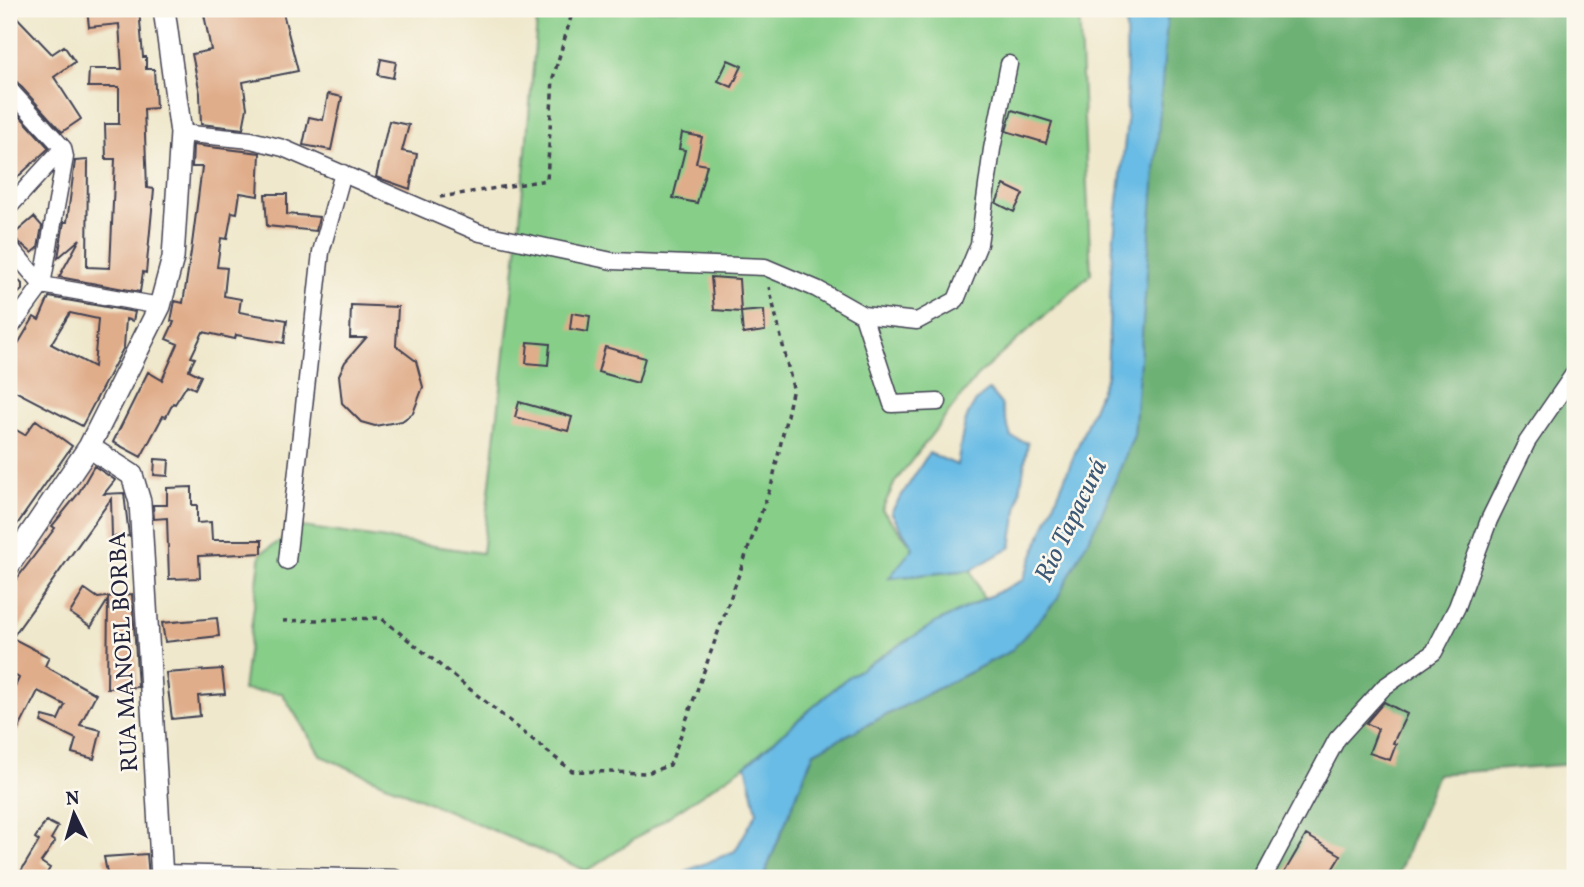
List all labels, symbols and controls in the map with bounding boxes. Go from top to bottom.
water label: Rio Tapacurá [1026,453,1117,588]
street label: RUA MANOEL BORBA [102,531,148,773]
north arrow [38,778,108,848]
text: N [65,785,81,813]

